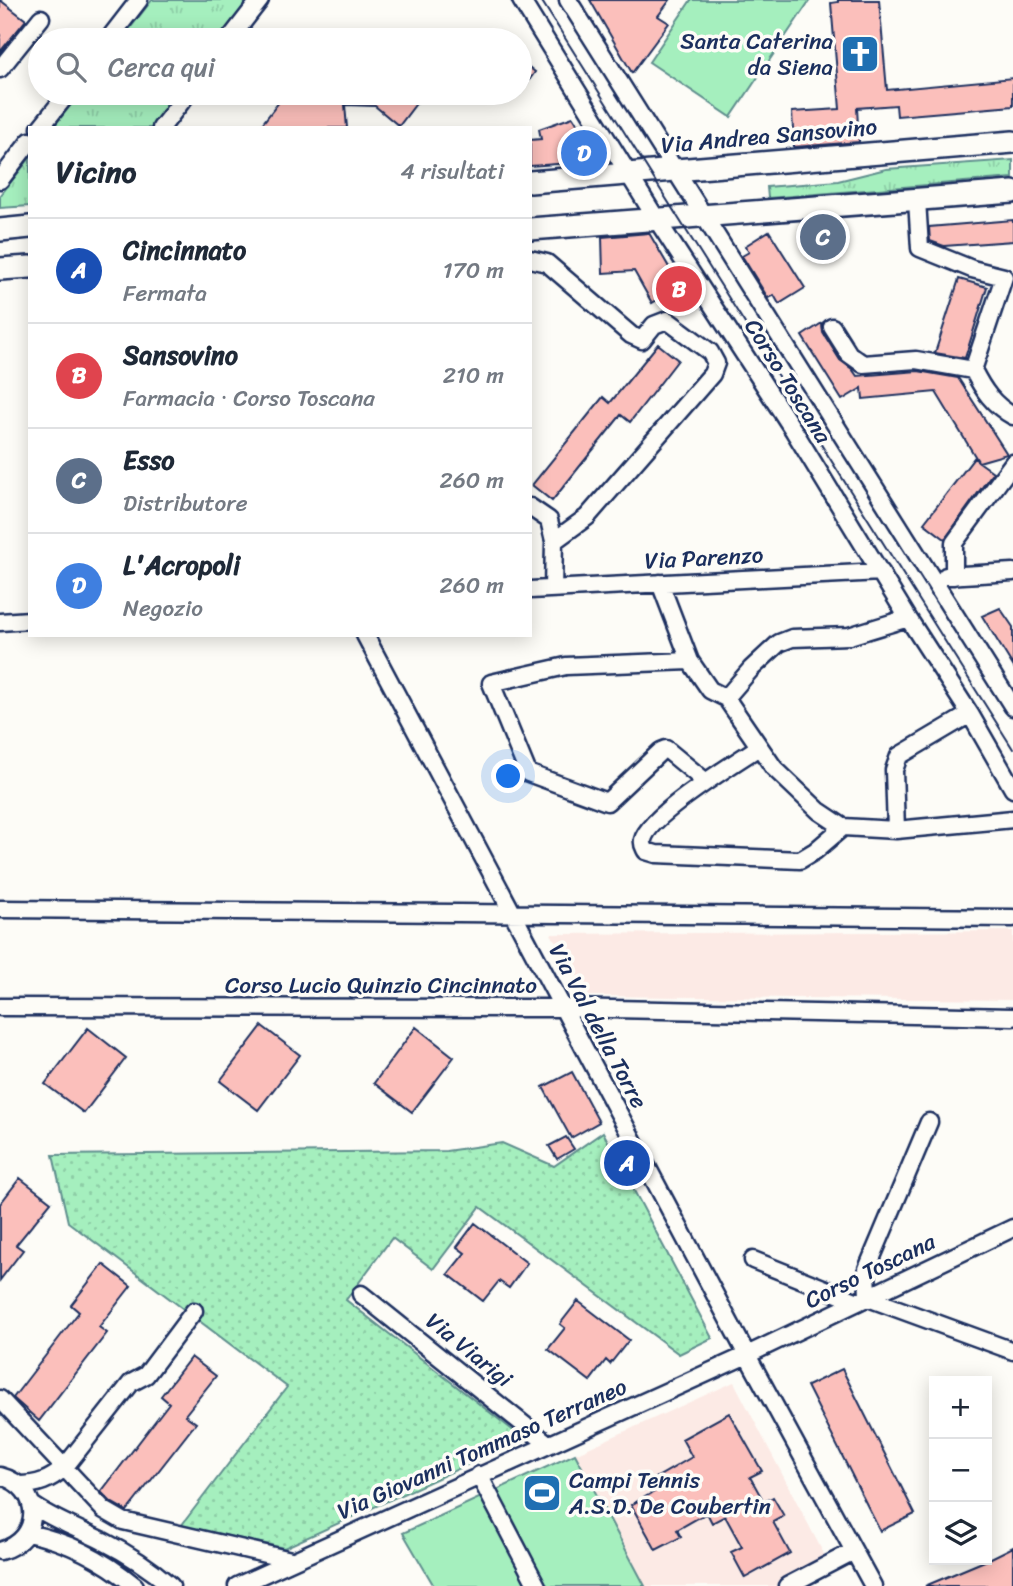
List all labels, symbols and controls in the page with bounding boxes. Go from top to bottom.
place label: Santa Caterina da Siena [680,21,833,88]
search box [28,28,532,105]
church icon: Santa Caterina da Siena [839,33,881,75]
text: Cerca qui [108,44,215,90]
icon: search [52,48,90,86]
street label: Via Andrea Sansovino [659,106,879,166]
pin: D [561,127,607,179]
text: Vicino [56,145,136,199]
text: 4 risultati [400,151,504,192]
pin: C [800,211,846,263]
text: Cincinnato [123,227,246,273]
text: A [71,250,87,291]
text: 170 m [443,250,504,291]
pin: B [656,263,702,315]
text: Fermata [123,273,207,314]
street label: Corso Toscana [733,310,843,452]
text: Sansovino [123,332,238,378]
text: B [72,355,86,396]
text: 210 m [443,355,504,396]
text: Farmacia · Corso Toscana [123,378,375,419]
text: Esso [123,437,175,483]
text: C [72,460,86,501]
text: 260 m [439,460,504,501]
text: Distributore [123,483,247,524]
street label: Via Parenzo [644,534,765,582]
text: L'Acropoli [123,542,240,588]
text: D [72,565,86,606]
text: 260 m [439,565,504,606]
text: Negozio [123,588,203,629]
your location [491,759,525,793]
street label: Via Val della Torre [537,936,659,1116]
street label: Corso Lucio Quinzio Cincinnato [225,965,537,1006]
pin: A [604,1137,650,1189]
street label: Corso Toscana [797,1221,943,1320]
street label: Via Viarigi [416,1302,522,1399]
street label: Via Giovanni Tommaso Terraneo [330,1366,634,1532]
map controls [929,1376,992,1565]
button: + [929,1376,992,1439]
button: − [929,1439,992,1502]
place label: Campi Tennis A.S.D. De Coubertin [568,1460,771,1527]
sports icon: Campi Tennis A.S.D. De Coubertin [521,1472,563,1514]
button: layers [929,1502,992,1565]

